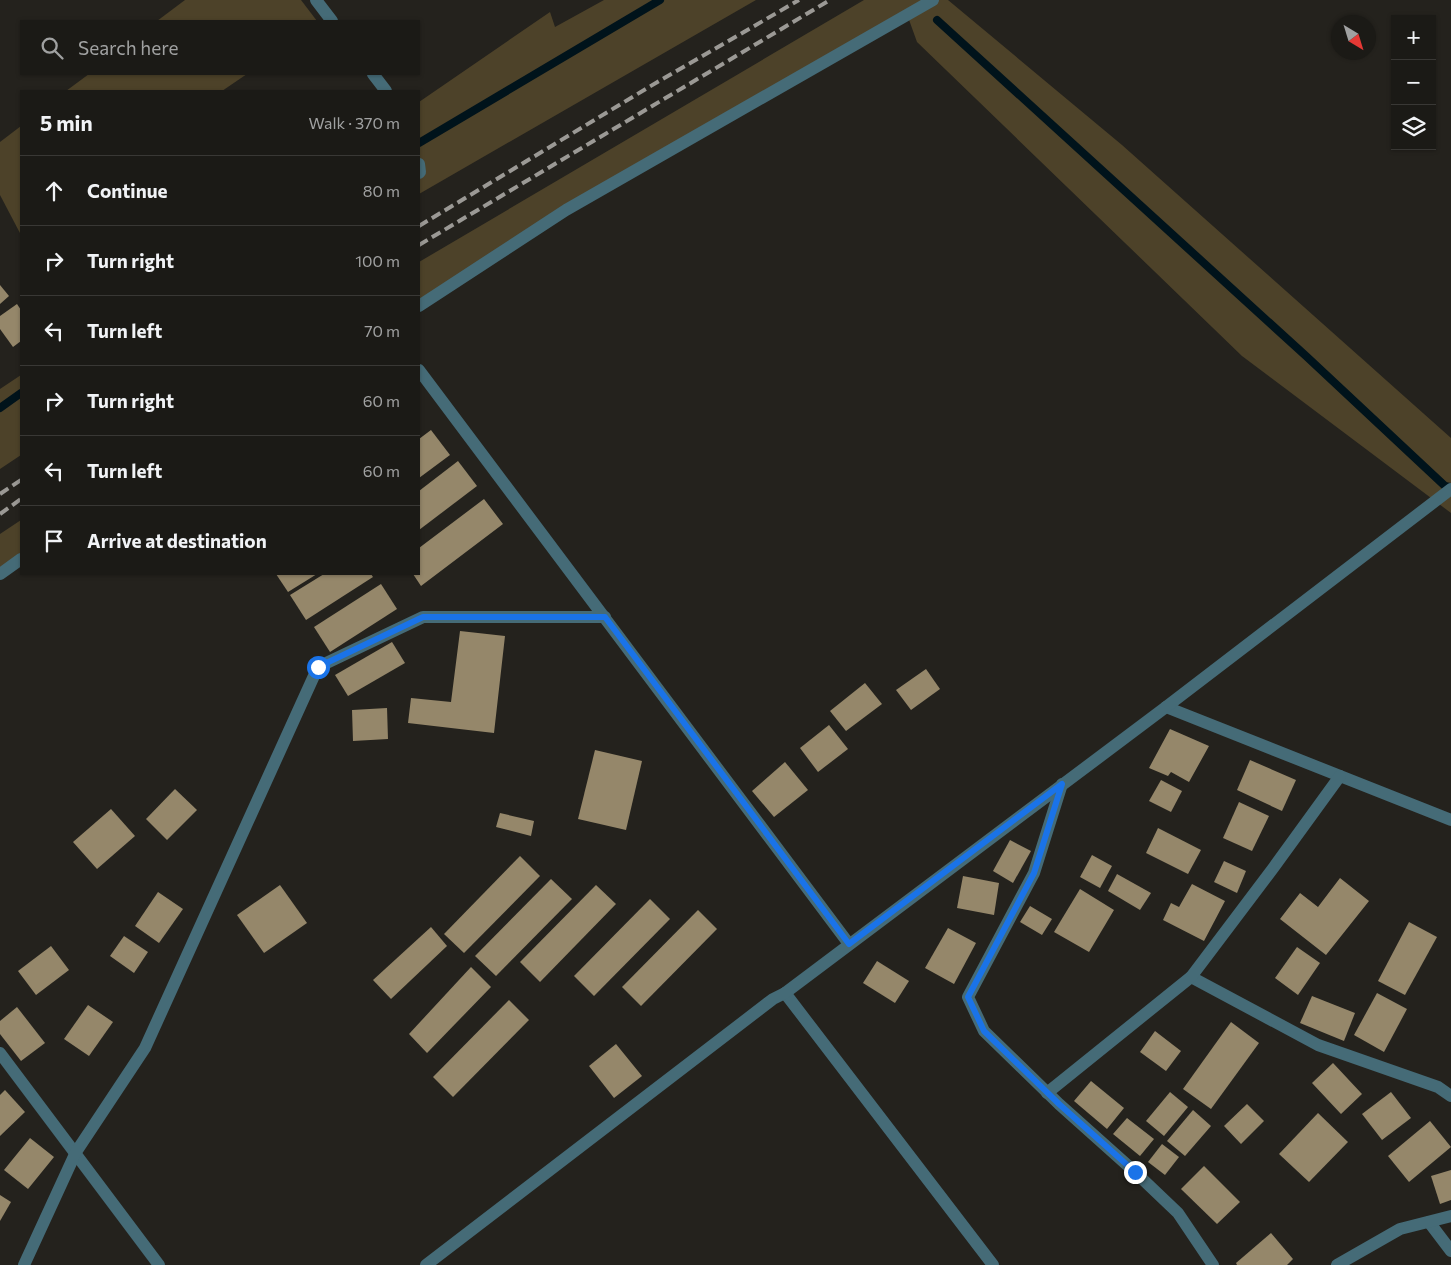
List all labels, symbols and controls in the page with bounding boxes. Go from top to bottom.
north arrow [1331,15,1376,60]
map controls [1391,15,1436,150]
button: + [1391,15,1436,60]
search box [20,20,420,75]
icon: search [38,34,66,62]
text: Search here [78,36,178,59]
button: − [1391,60,1436,105]
button: layers [1391,105,1436,150]
text: 5 min [40,110,93,135]
text: Walk · 370 m [309,113,400,132]
icon: ahead [40,177,68,205]
text: Continue [87,179,167,202]
text: 80 m [363,181,400,200]
icon: right [40,247,68,275]
text: Turn right [87,249,174,272]
text: 100 m [355,251,400,270]
icon: left [40,317,68,345]
text: Turn left [87,319,162,342]
text: 70 m [364,321,400,340]
icon: right [40,387,68,415]
text: Turn right [87,389,174,412]
text: 60 m [363,391,400,410]
icon: left [40,457,68,485]
text: Turn left [87,459,162,482]
text: 60 m [363,461,400,480]
icon: arrive [40,527,68,555]
text: Arrive at destination [87,529,267,552]
route start [307,656,330,679]
route end [1124,1161,1147,1184]

